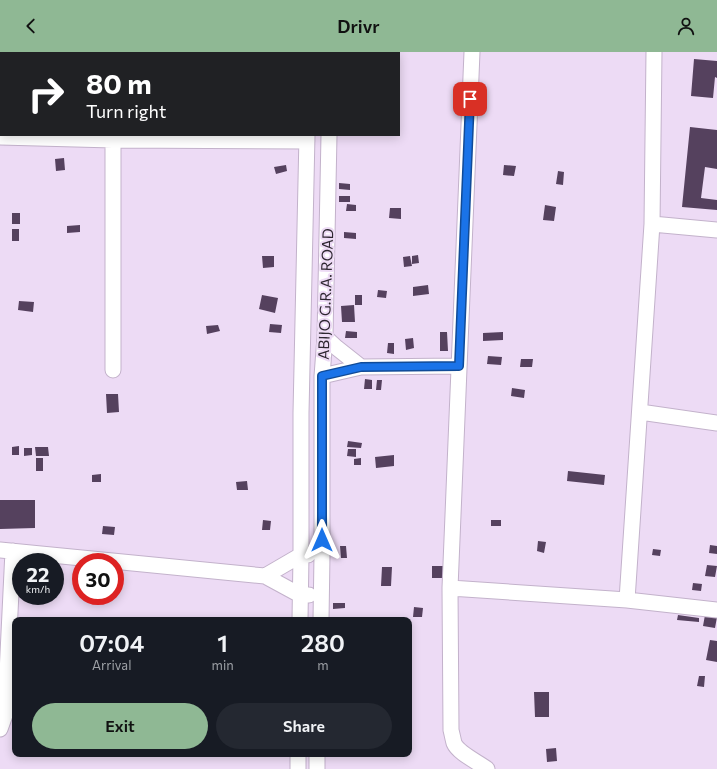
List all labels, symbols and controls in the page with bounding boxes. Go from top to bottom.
icon: back [20,15,42,37]
text: Drivr [337,15,380,37]
icon: person [675,15,697,37]
text: 80 m [86,66,152,100]
icon: right [20,68,72,120]
pin [453,82,487,116]
icon: arrive [459,88,481,110]
text: Turn right [86,100,166,122]
street label: ABIJO G.R.A. ROAD [314,228,336,360]
position arrow [301,519,343,561]
speed limit sign: 30 [72,553,124,605]
text: 22 [27,562,49,586]
text: km/h [26,583,50,595]
text: 07:04 [79,628,144,657]
text: 1 [217,628,228,657]
text: 280 [301,628,345,657]
text: Arrival [92,657,131,673]
text: min [212,657,234,673]
text: m [317,657,329,673]
button: Exit [32,703,208,749]
button: Share [216,703,392,749]

